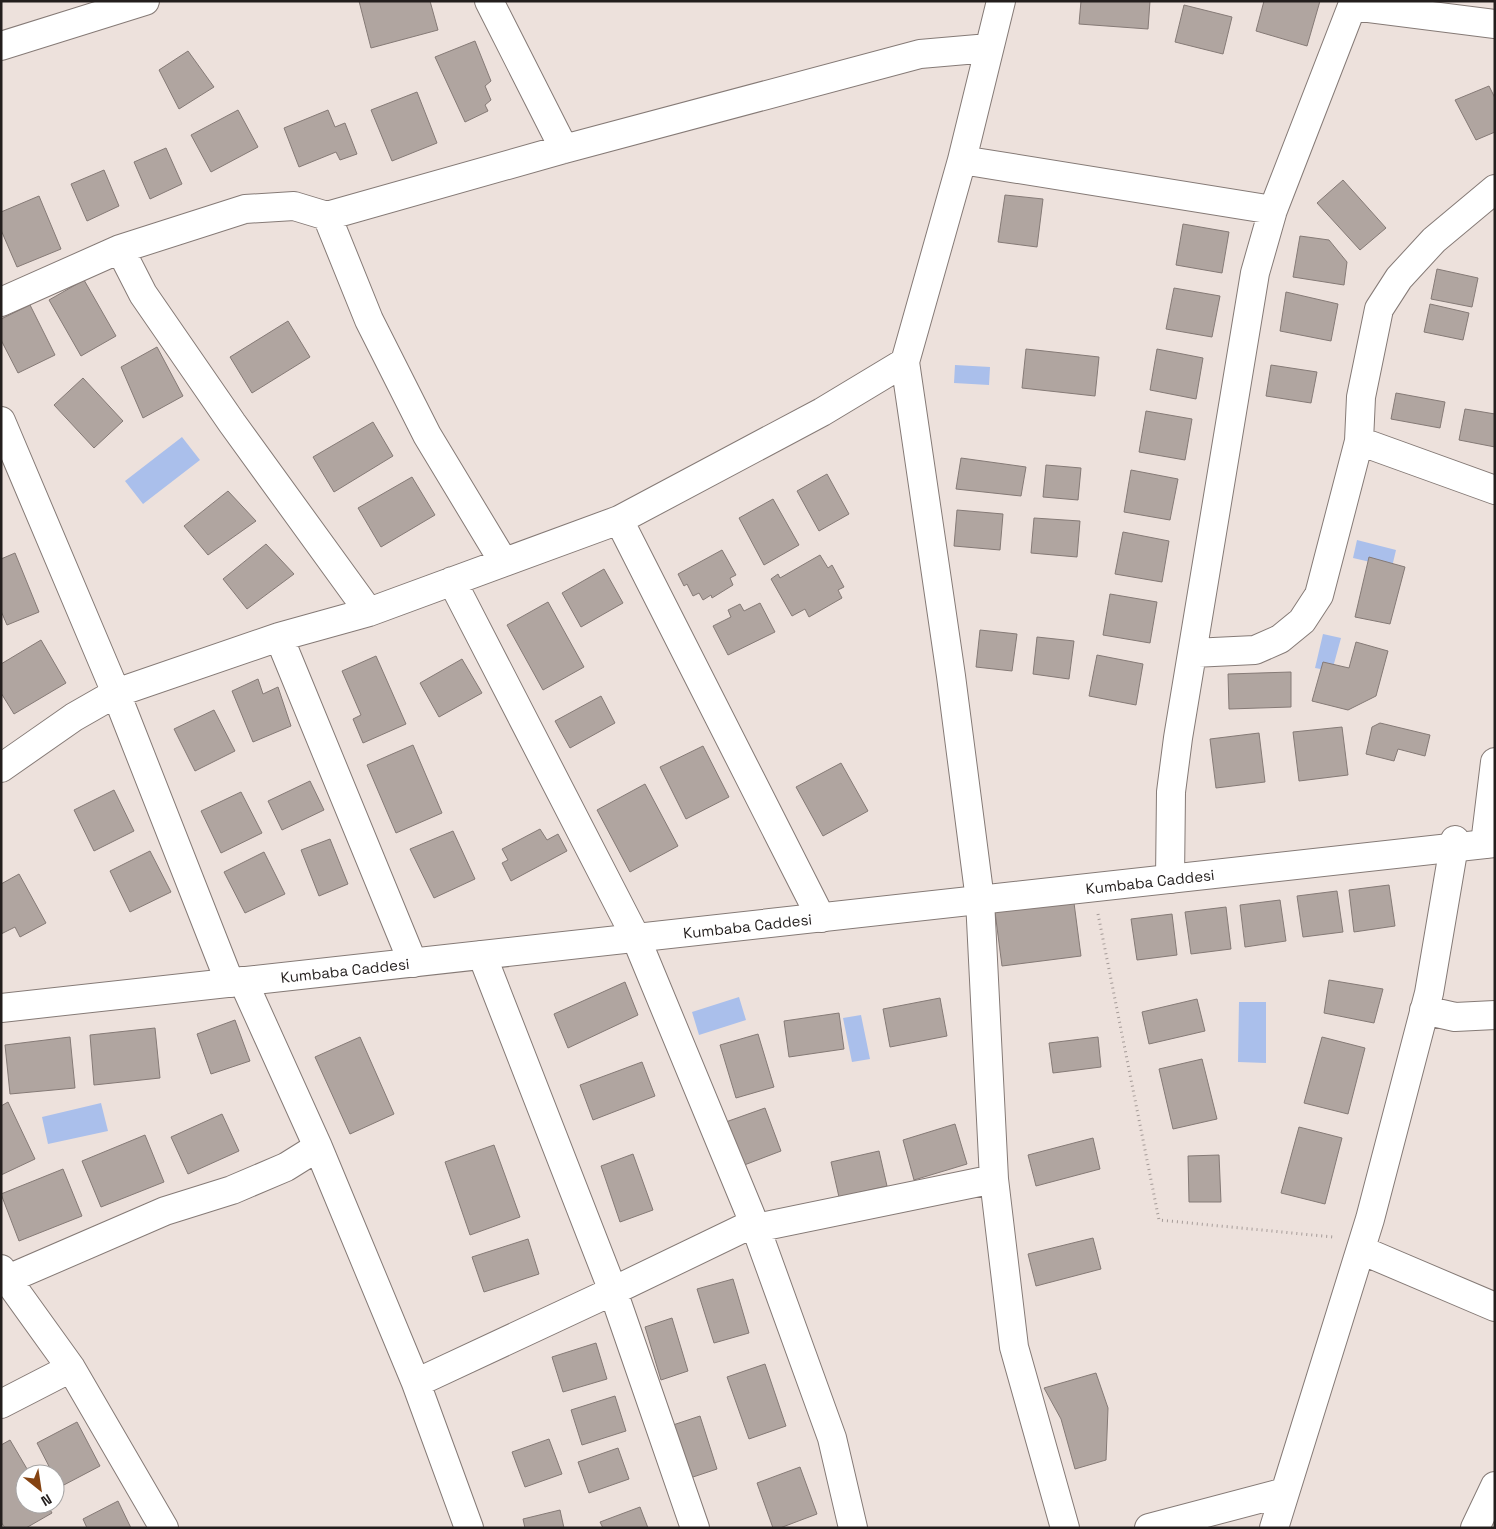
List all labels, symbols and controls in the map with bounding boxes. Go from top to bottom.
street label: Kumbaba Caddesi [1085,865,1215,898]
street label: Kumbaba Caddesi [682,909,813,942]
street label: Kumbaba Caddesi [280,953,410,987]
north arrow [15,1464,65,1514]
text: N [38,1490,55,1510]

